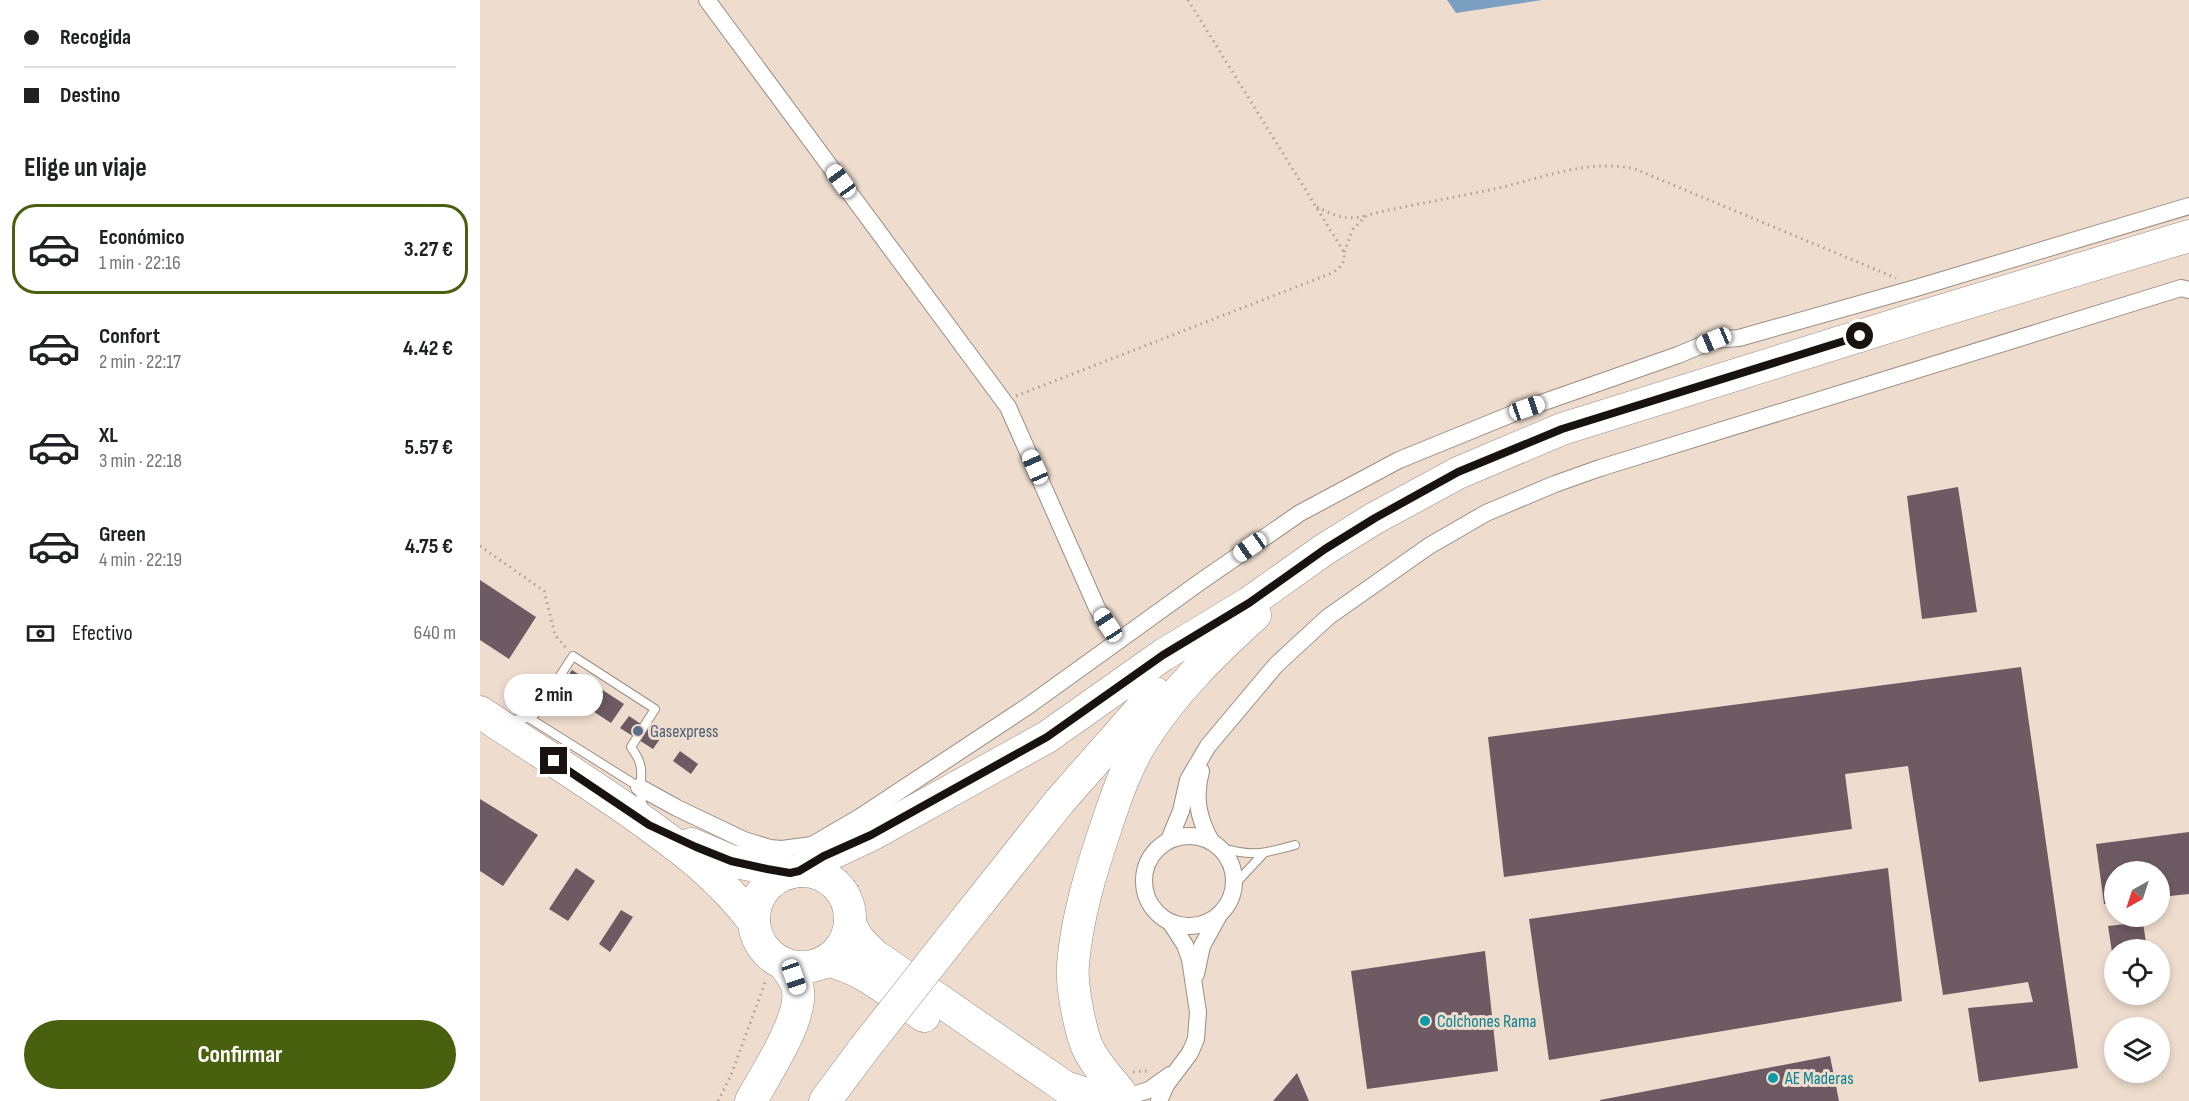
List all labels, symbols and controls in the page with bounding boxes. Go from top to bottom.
text: Recogida [60,24,131,51]
text: Destino [60,82,120,109]
text: Elige un viaje [24,152,147,184]
car [823,161,859,201]
icon: car [27,222,81,276]
text: Económico [99,224,185,251]
text: 3.27 € [404,236,453,263]
text: 1 min · 22:16 [99,251,181,275]
icon: car [27,321,81,375]
route start [1846,322,1873,349]
text: Confort [99,323,160,350]
car [1694,325,1734,355]
text: 4.42 € [403,335,453,362]
text: 2 min · 22:17 [99,350,181,374]
car [1507,394,1547,422]
icon: car [27,420,81,474]
text: XL [99,422,118,449]
text: 5.57 € [404,434,453,461]
car [1019,447,1051,487]
text: 3 min · 22:18 [99,449,182,473]
icon: car [27,519,81,573]
text: Green [99,521,146,548]
car [1230,529,1270,565]
text: 4.75 € [405,533,453,560]
text: 4 min · 22:19 [99,548,182,572]
car [1091,605,1125,645]
icon: cash [24,617,57,650]
text: Efectivo [72,620,133,647]
text: 640 m [414,621,456,645]
callout: 2 min [505,674,604,716]
text: 2 min [534,683,573,707]
place label: Gasexpress [650,721,718,742]
marker: Gasexpress [631,724,645,738]
route end [540,747,567,774]
north arrow [2104,861,2170,927]
map controls [2104,861,2170,1083]
button: locate [2104,939,2170,1005]
car [780,957,808,997]
place label: Colchones Rama [1437,1011,1537,1032]
marker: Colchones Rama [1418,1014,1432,1028]
button: layers [2104,1017,2170,1083]
button: Confirmar [24,1020,456,1089]
place label: AE Maderas [1784,1068,1854,1089]
marker: AE Maderas [1766,1071,1780,1085]

